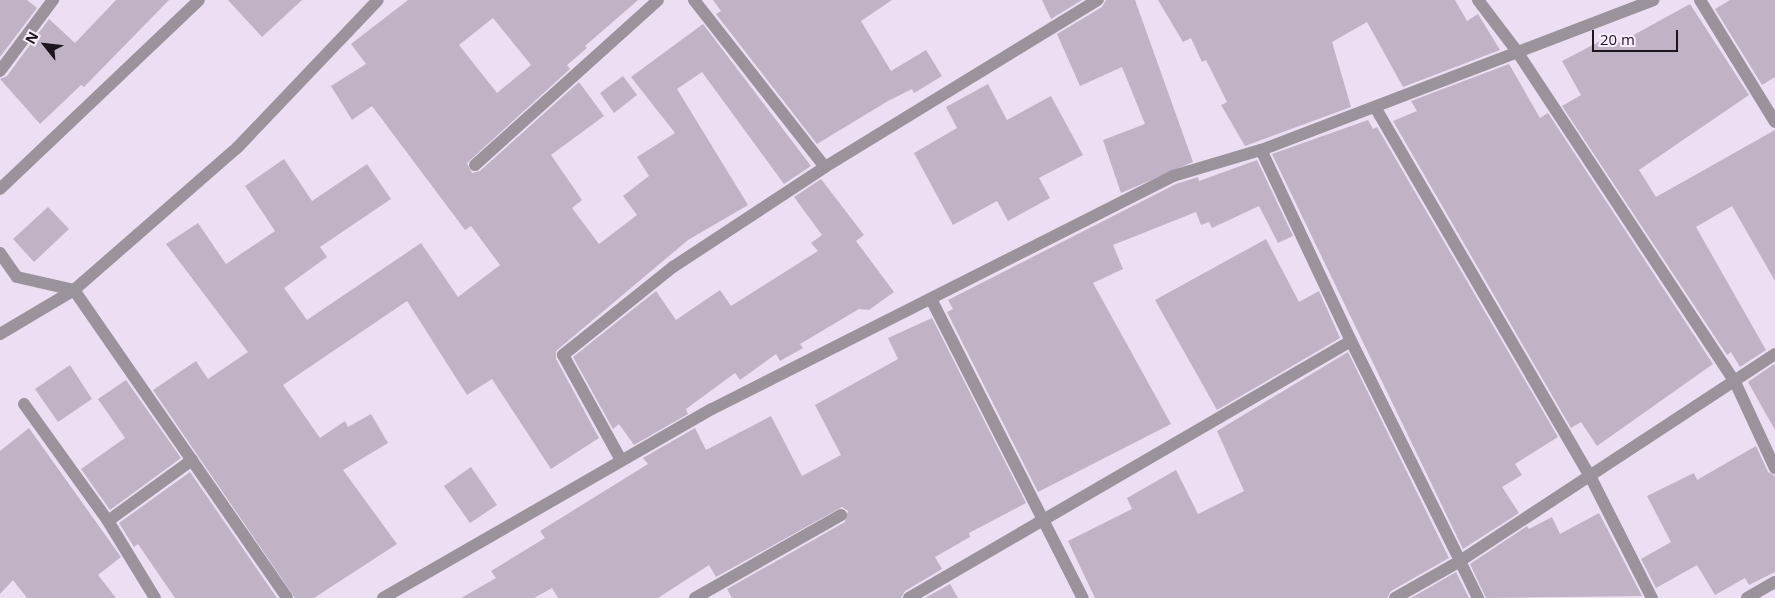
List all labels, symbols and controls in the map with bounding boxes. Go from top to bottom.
north arrow [20,20,70,70]
scale bar [1595,20,1681,52]
text: N [20,28,43,47]
text: 20 m [1600,29,1635,49]

